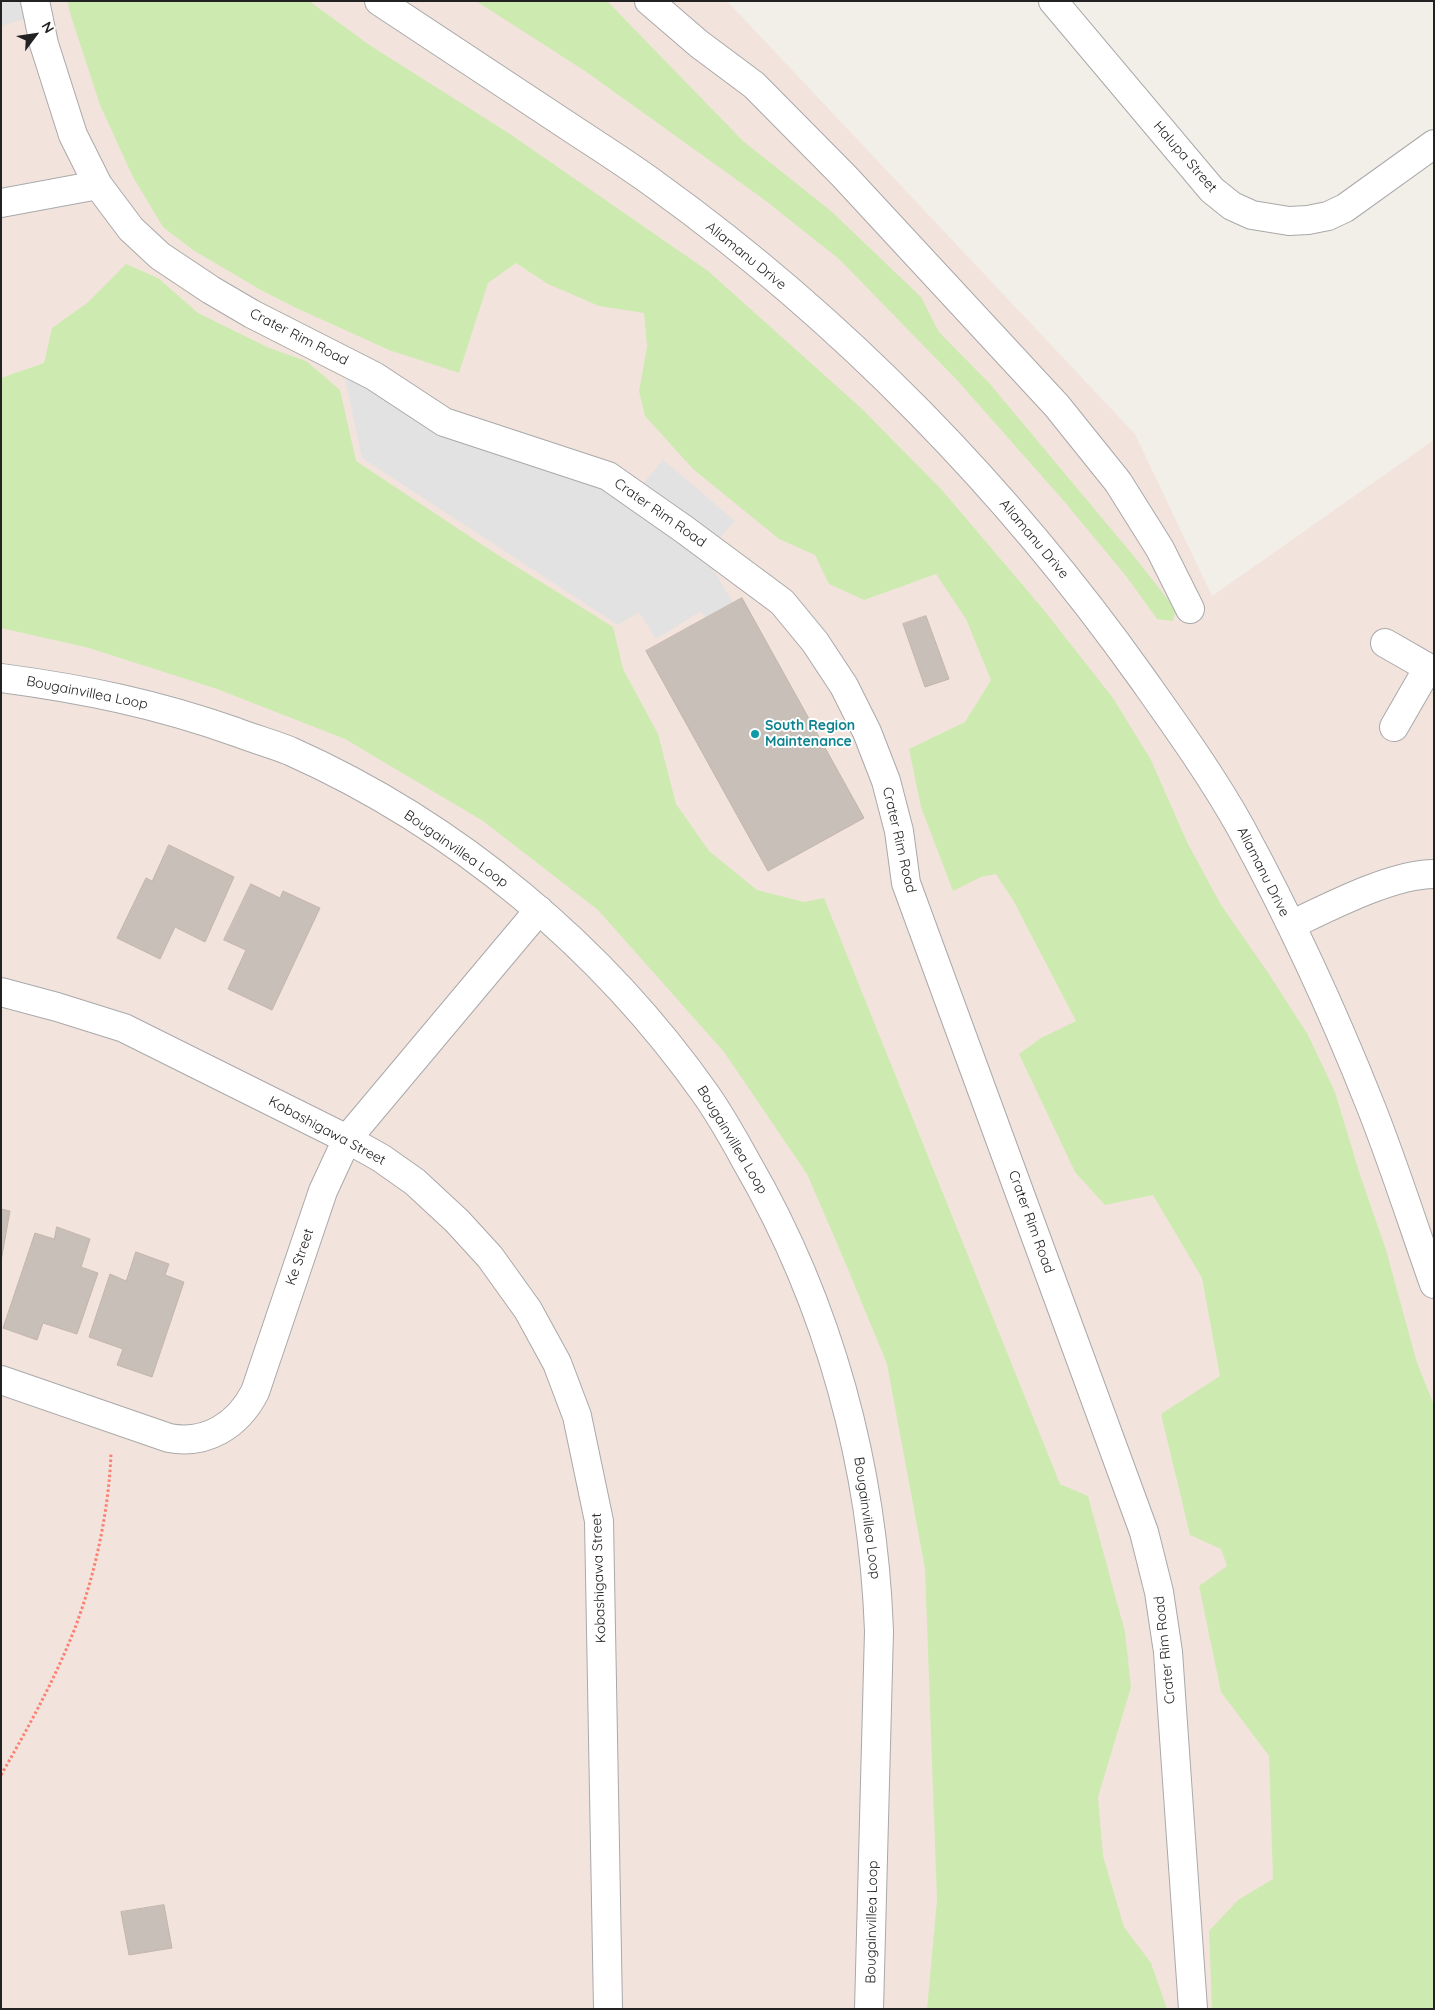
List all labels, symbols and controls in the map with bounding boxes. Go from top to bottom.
north arrow [10,10,60,60]
text: N [37,18,58,36]
street label: Halupa Street [1150,118,1220,196]
street label: Aliamanu Drive [702,218,790,294]
street label: Crater Rim Road [247,305,351,369]
street label: Crater Rim Road [611,475,709,551]
street label: Aliamanu Drive [996,496,1072,582]
street label: Bougainvillea Loop [25,673,149,713]
place label: South Region Maintenance [765,718,855,750]
marker: South Region Maintenance [749,728,761,740]
street label: Crater Rim Road [879,785,919,895]
street label: Bougainvillea Loop [401,807,511,891]
street label: Aliamanu Drive [1233,824,1293,920]
street label: Bougainvillea Loop [693,1083,771,1197]
street label: Kobashigawa Street [266,1093,388,1169]
street label: Crater Rim Road [1005,1168,1057,1276]
street label: Ke Street [282,1226,318,1288]
street label: Bougainvillea Loop [850,1456,884,1580]
street label: Kobashigawa Street [588,1513,610,1643]
street label: Crater Rim Road [1151,1595,1179,1705]
street label: Bougainvillea Loop [863,1860,881,1984]

